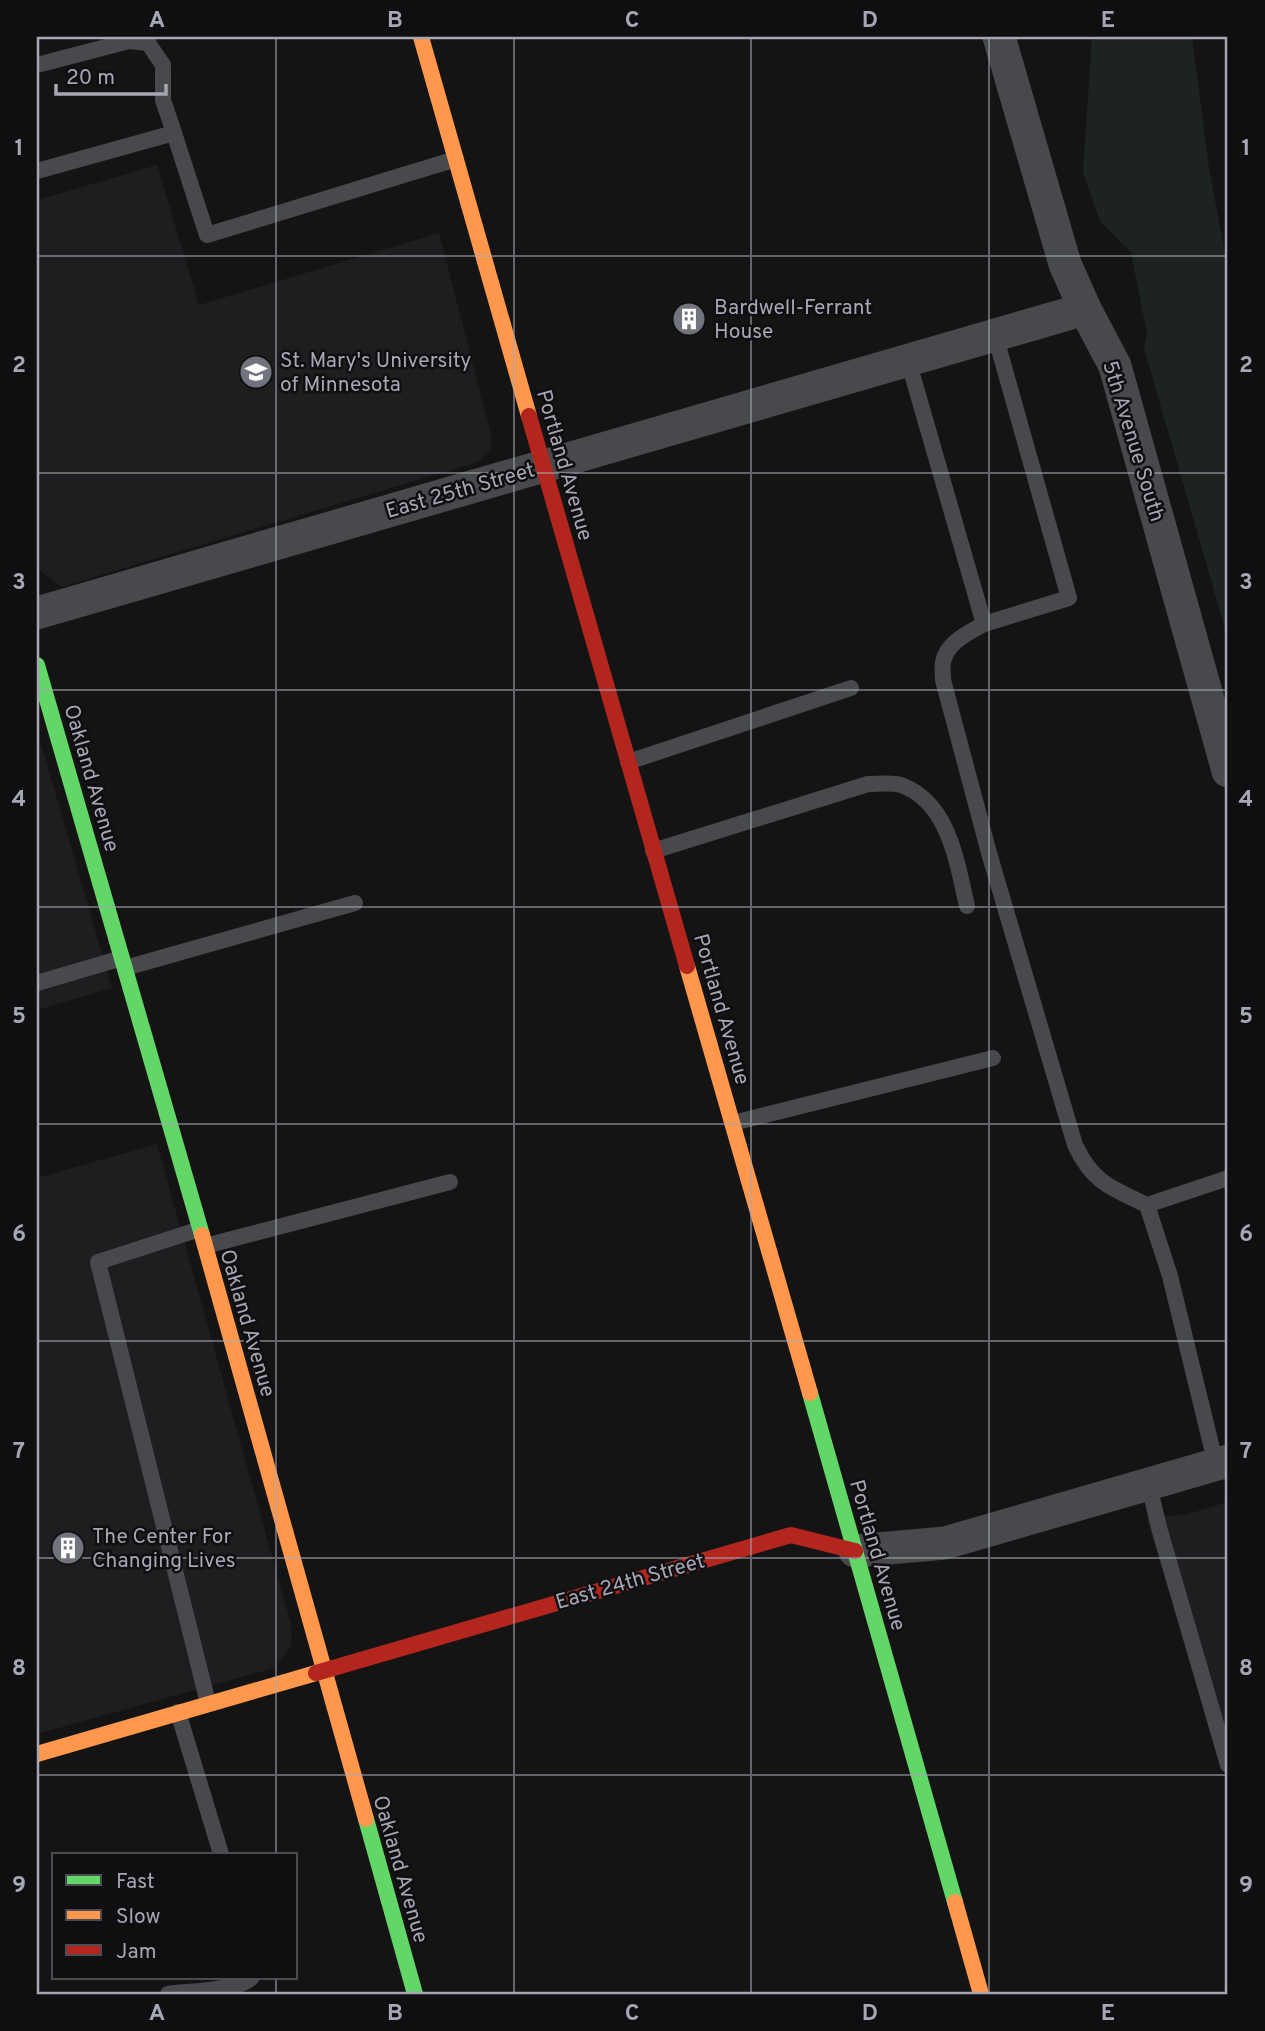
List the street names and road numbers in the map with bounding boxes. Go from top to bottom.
street label: 5th Avenue South [1095,358,1170,525]
street label: Portland Avenue [529,387,598,544]
street label: East 25th Street [383,457,538,526]
street label: Oakland Avenue [57,702,125,855]
street label: Portland Avenue [686,931,755,1088]
street label: Oakland Avenue [213,1247,281,1400]
street label: Portland Avenue [842,1477,911,1634]
street label: East 24th Street [553,1548,708,1617]
street label: Oakland Avenue [366,1793,434,1946]

